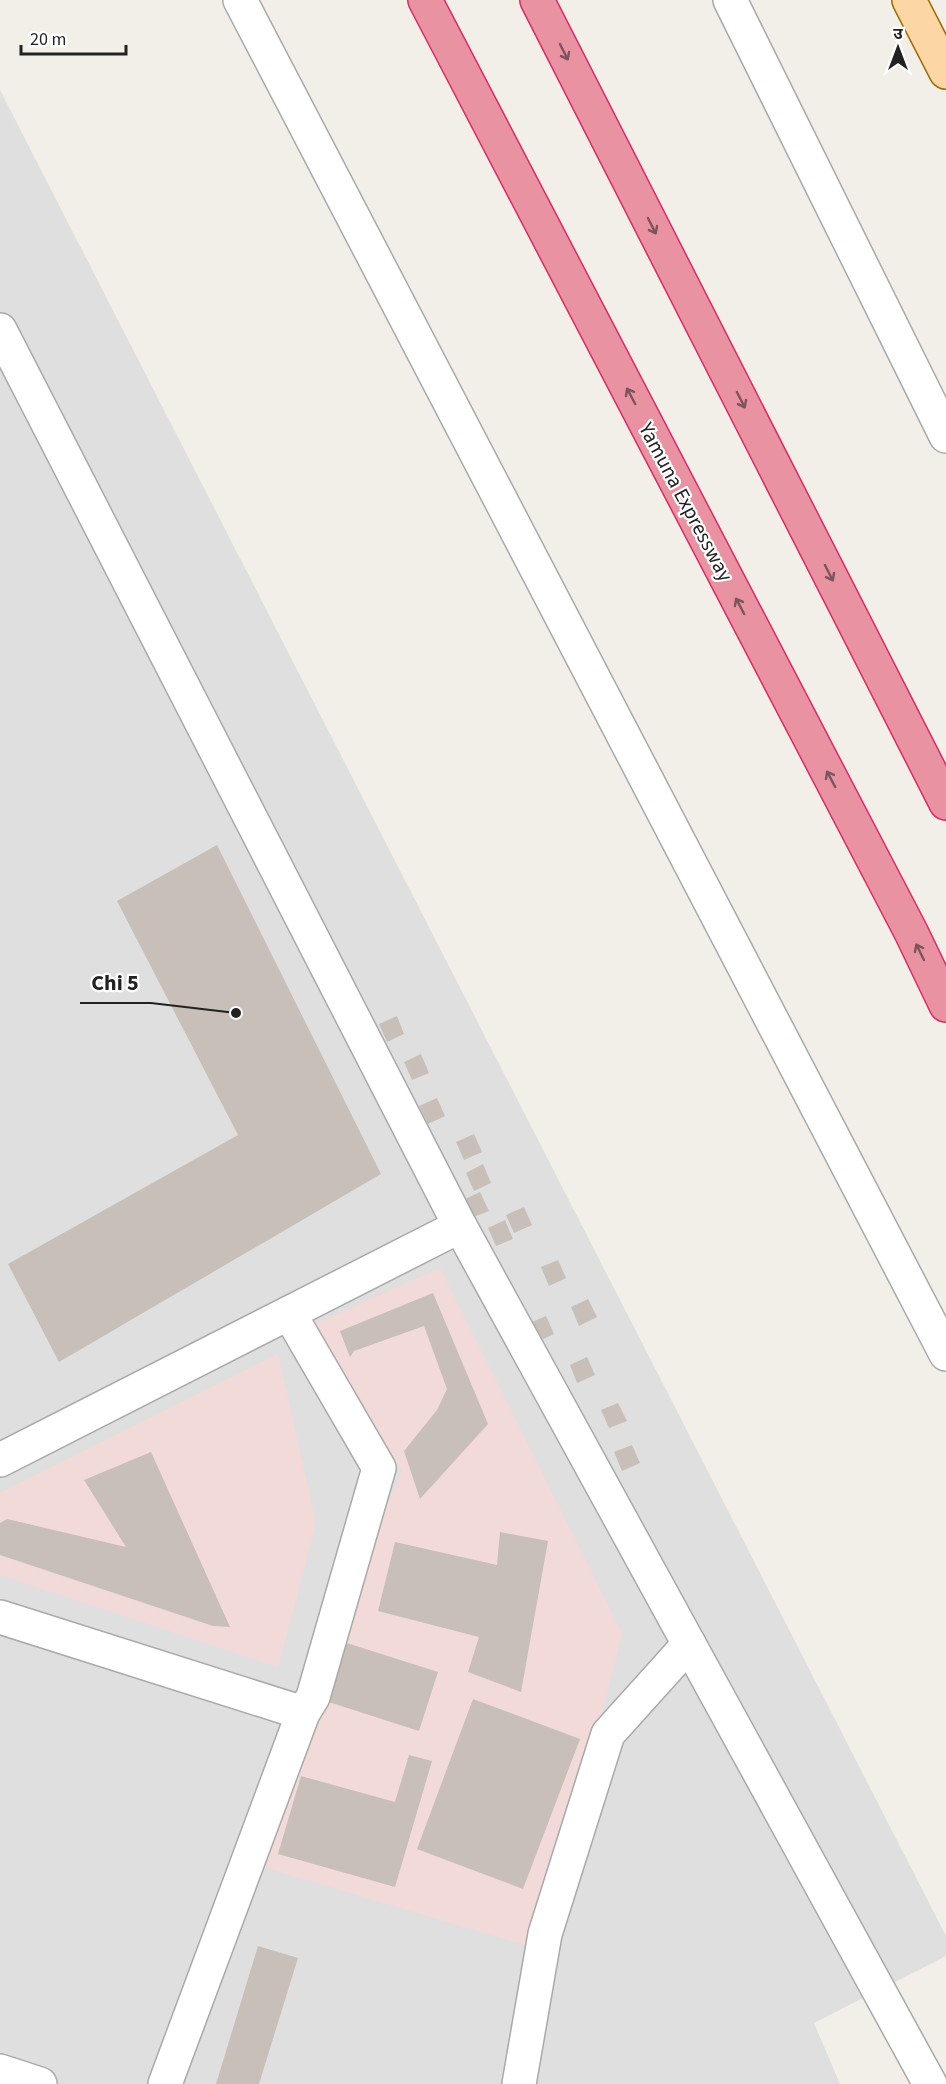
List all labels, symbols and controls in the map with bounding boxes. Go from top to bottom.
scale bar [21,18,126,56]
north arrow [868,18,928,78]
text: उ [893,23,903,45]
text: 20 m [30,27,66,52]
one-way arrow [558,43,570,61]
one-way arrow [646,217,658,234]
one-way arrow [625,387,636,405]
one-way arrow [735,390,747,408]
street label: Yamuna Expressway [631,416,741,587]
one-way arrow [824,564,835,582]
one-way arrow [734,597,746,615]
one-way arrow [824,770,836,788]
one-way arrow [914,943,926,961]
callout: Chi 5 [80,963,151,1003]
text: Chi 5 [91,967,139,999]

